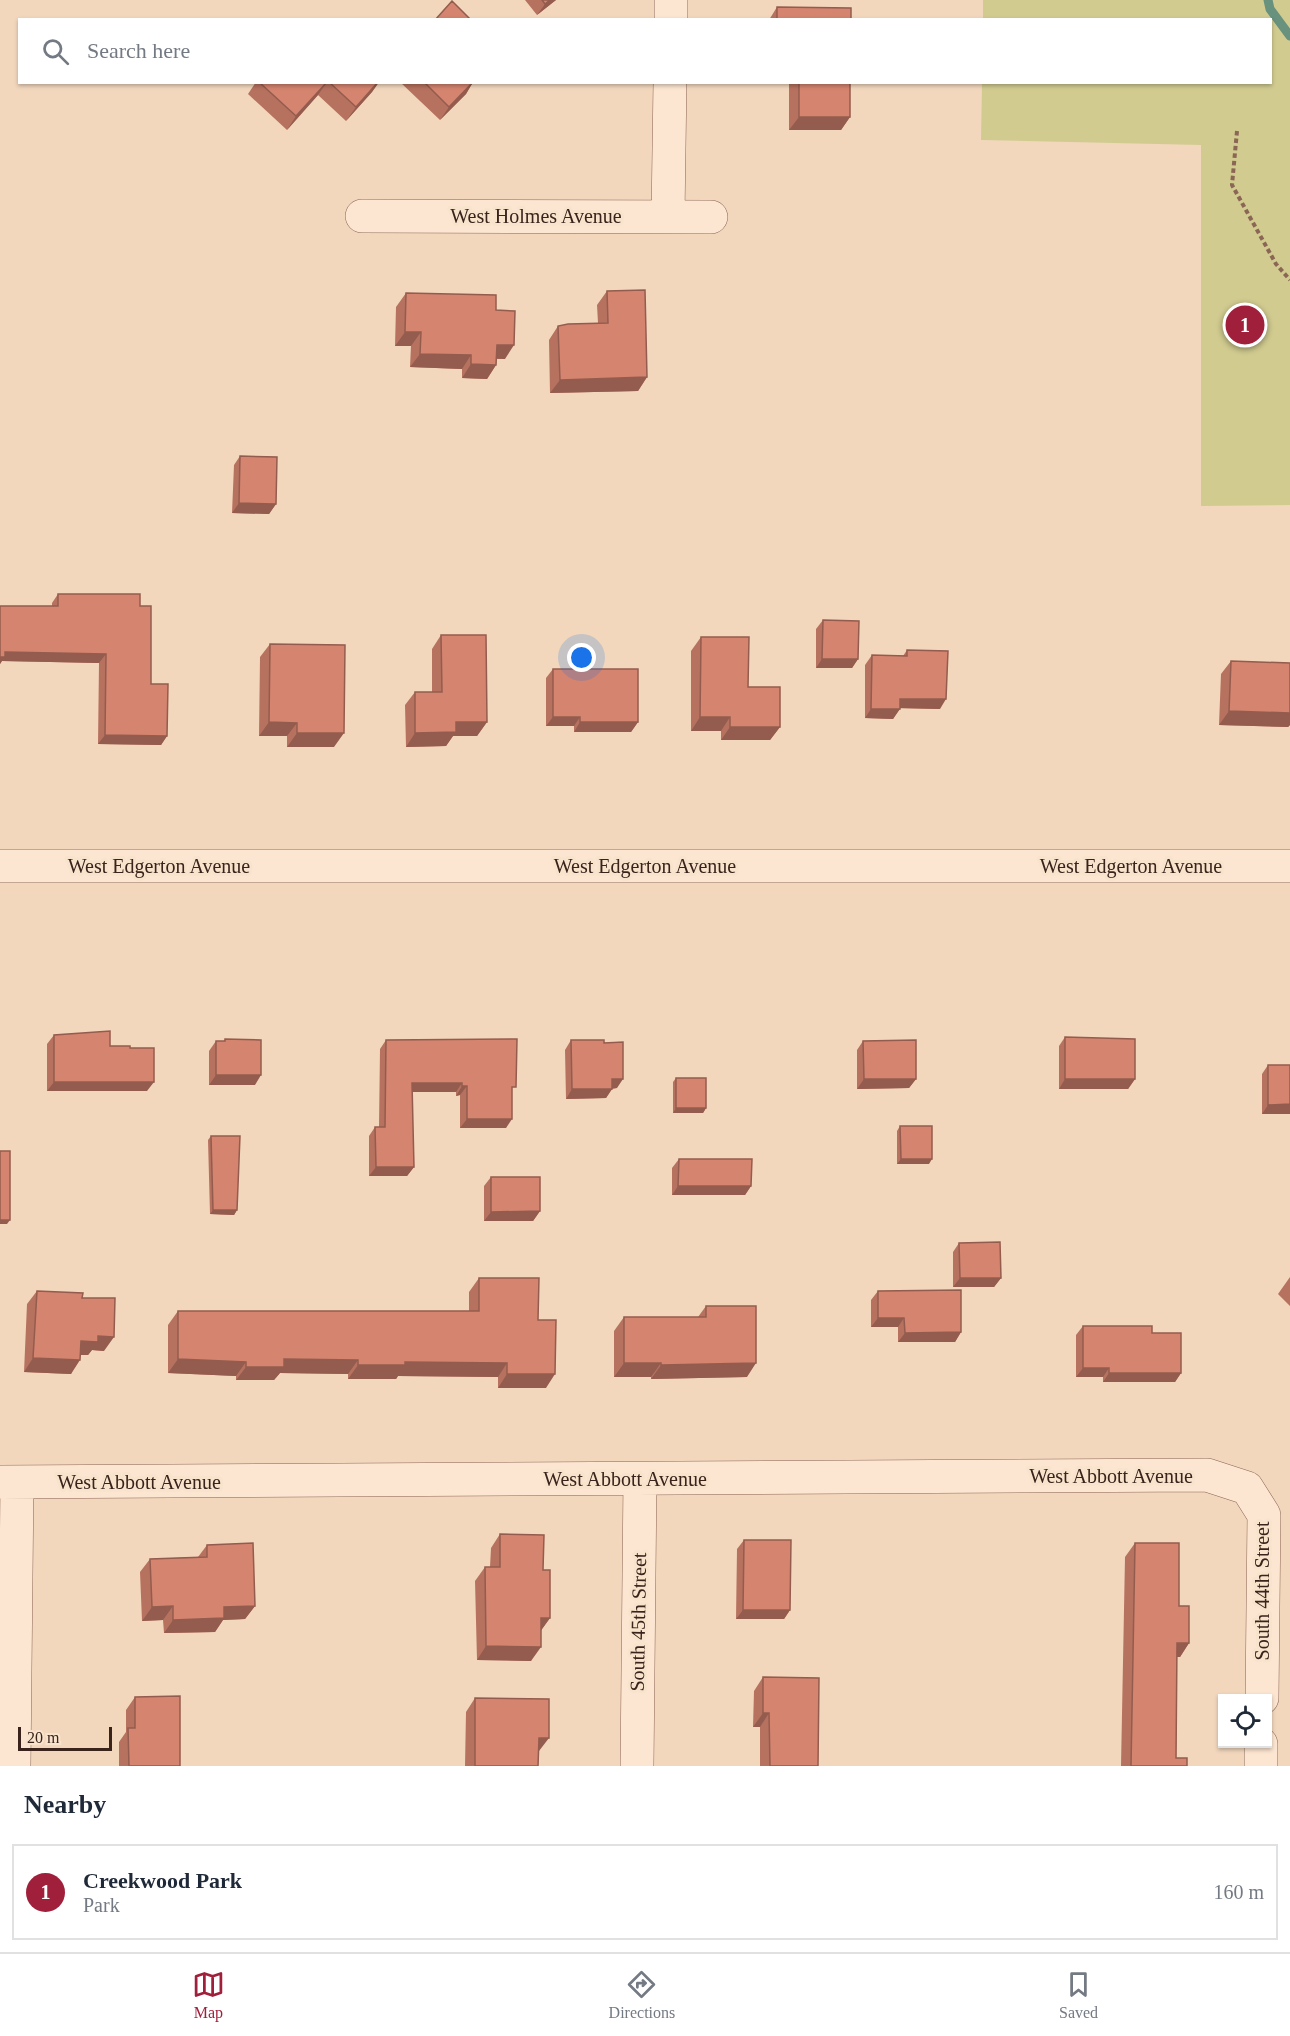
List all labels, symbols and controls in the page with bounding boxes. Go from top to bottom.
search box [18,18,1272,84]
icon: search [39,35,72,68]
text: Search here [87,38,190,63]
street label: West Holmes Avenue [450,205,622,227]
pin: 1 [1226,302,1264,348]
your location [567,643,596,672]
street label: West Edgerton Avenue [68,855,250,878]
street label: West Edgerton Avenue [554,855,736,878]
street label: West Edgerton Avenue [1040,855,1222,878]
street label: West Abbott Avenue [1029,1465,1193,1487]
street label: West Abbott Avenue [543,1468,707,1490]
street label: West Abbott Avenue [57,1471,221,1493]
street label: South 44th Street [1251,1521,1273,1660]
street label: South 45th Street [626,1552,650,1692]
map controls [1218,1694,1272,1748]
button: locate [1218,1694,1272,1748]
scale bar [18,1724,112,1752]
text: 20 m [27,1729,59,1746]
text: Nearby [24,1790,106,1819]
text: Creekwood Park [83,1868,242,1893]
text: 1 [41,1881,51,1903]
text: 160 m [1213,1881,1264,1903]
text: Park [83,1894,120,1916]
tab: Map [192,1968,225,2022]
tab: Directions [609,1968,675,2022]
tab: Saved [1059,1968,1098,2022]

